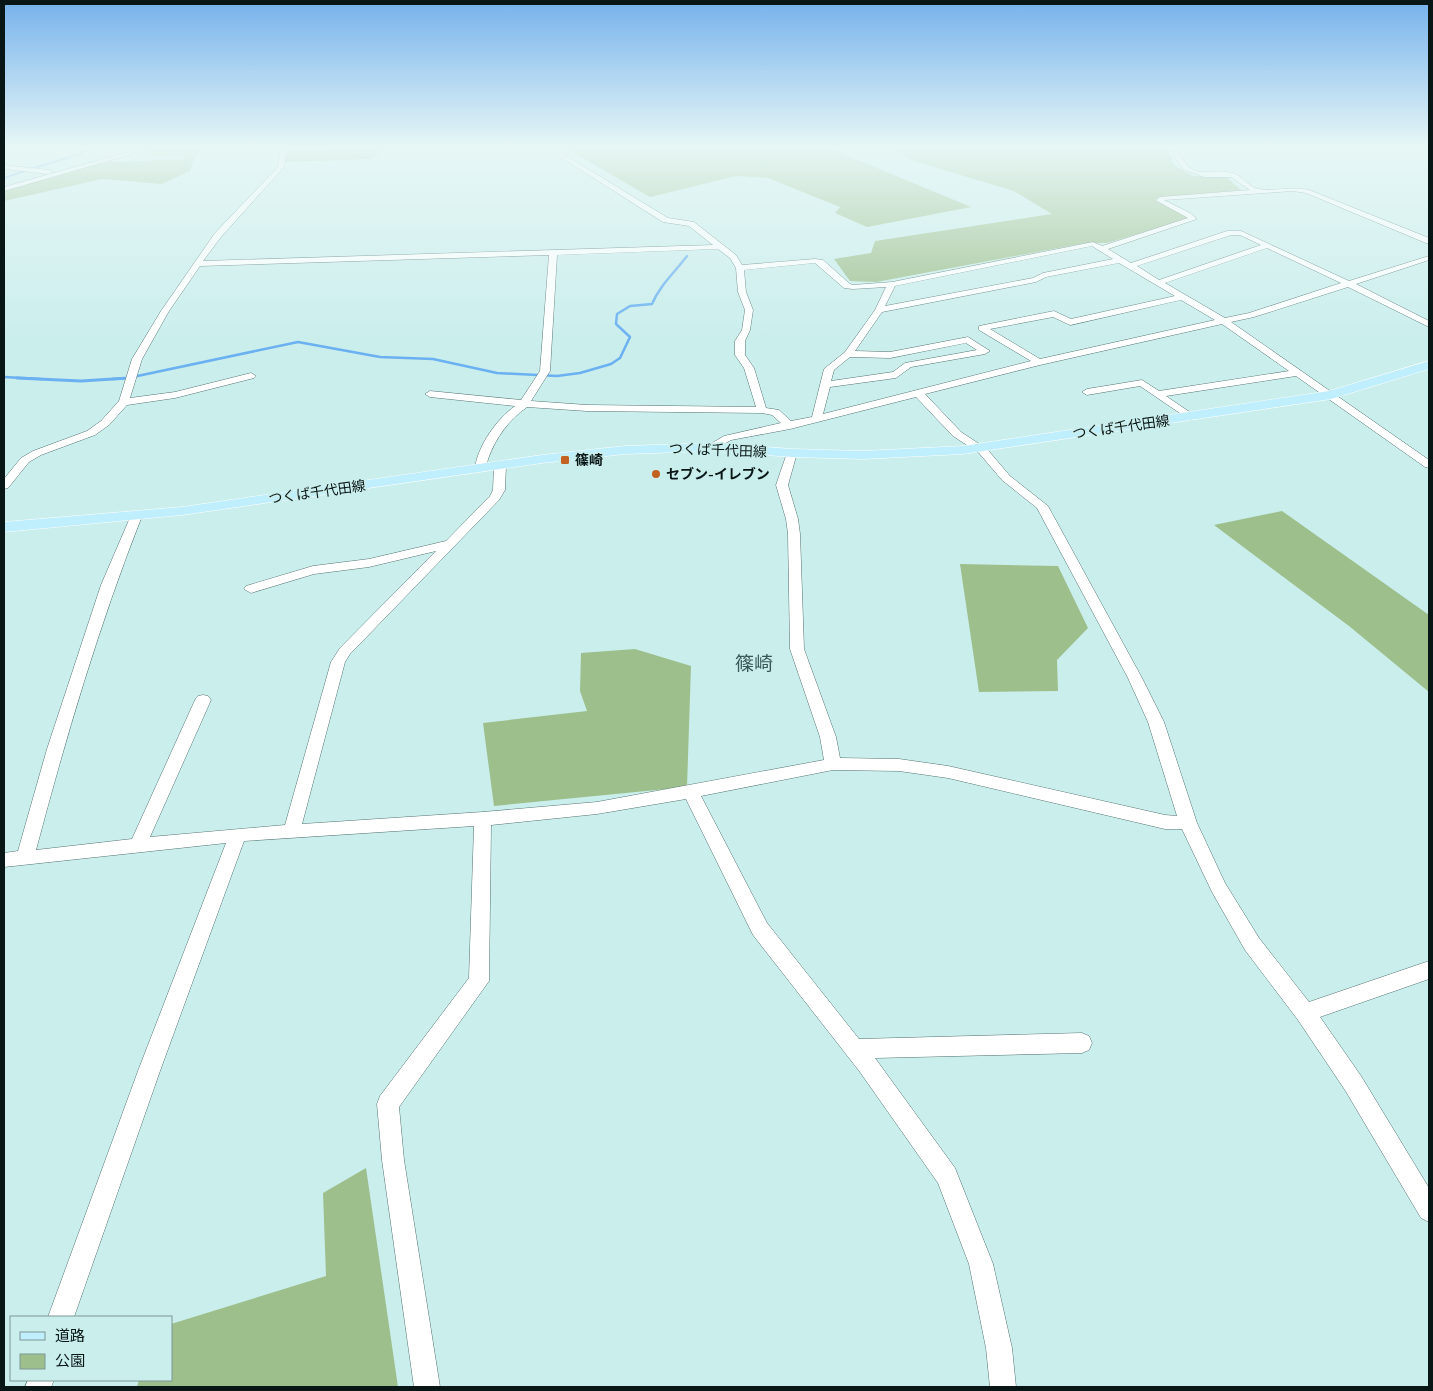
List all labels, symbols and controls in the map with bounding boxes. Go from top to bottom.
street label: つくば千代田線 [1071,411,1171,442]
street label: つくば千代田線 [669,439,767,460]
place label: 篠崎 [575,451,603,468]
marker: 篠崎 [559,454,571,466]
place label: セブン-イレブン [666,465,770,482]
marker: セブン-イレブン [650,468,662,480]
street label: つくば千代田線 [267,476,367,507]
district label: 篠崎 [735,651,773,674]
legend [10,1316,172,1381]
text: 道路 [55,1326,85,1344]
text: 公園 [55,1351,85,1369]

